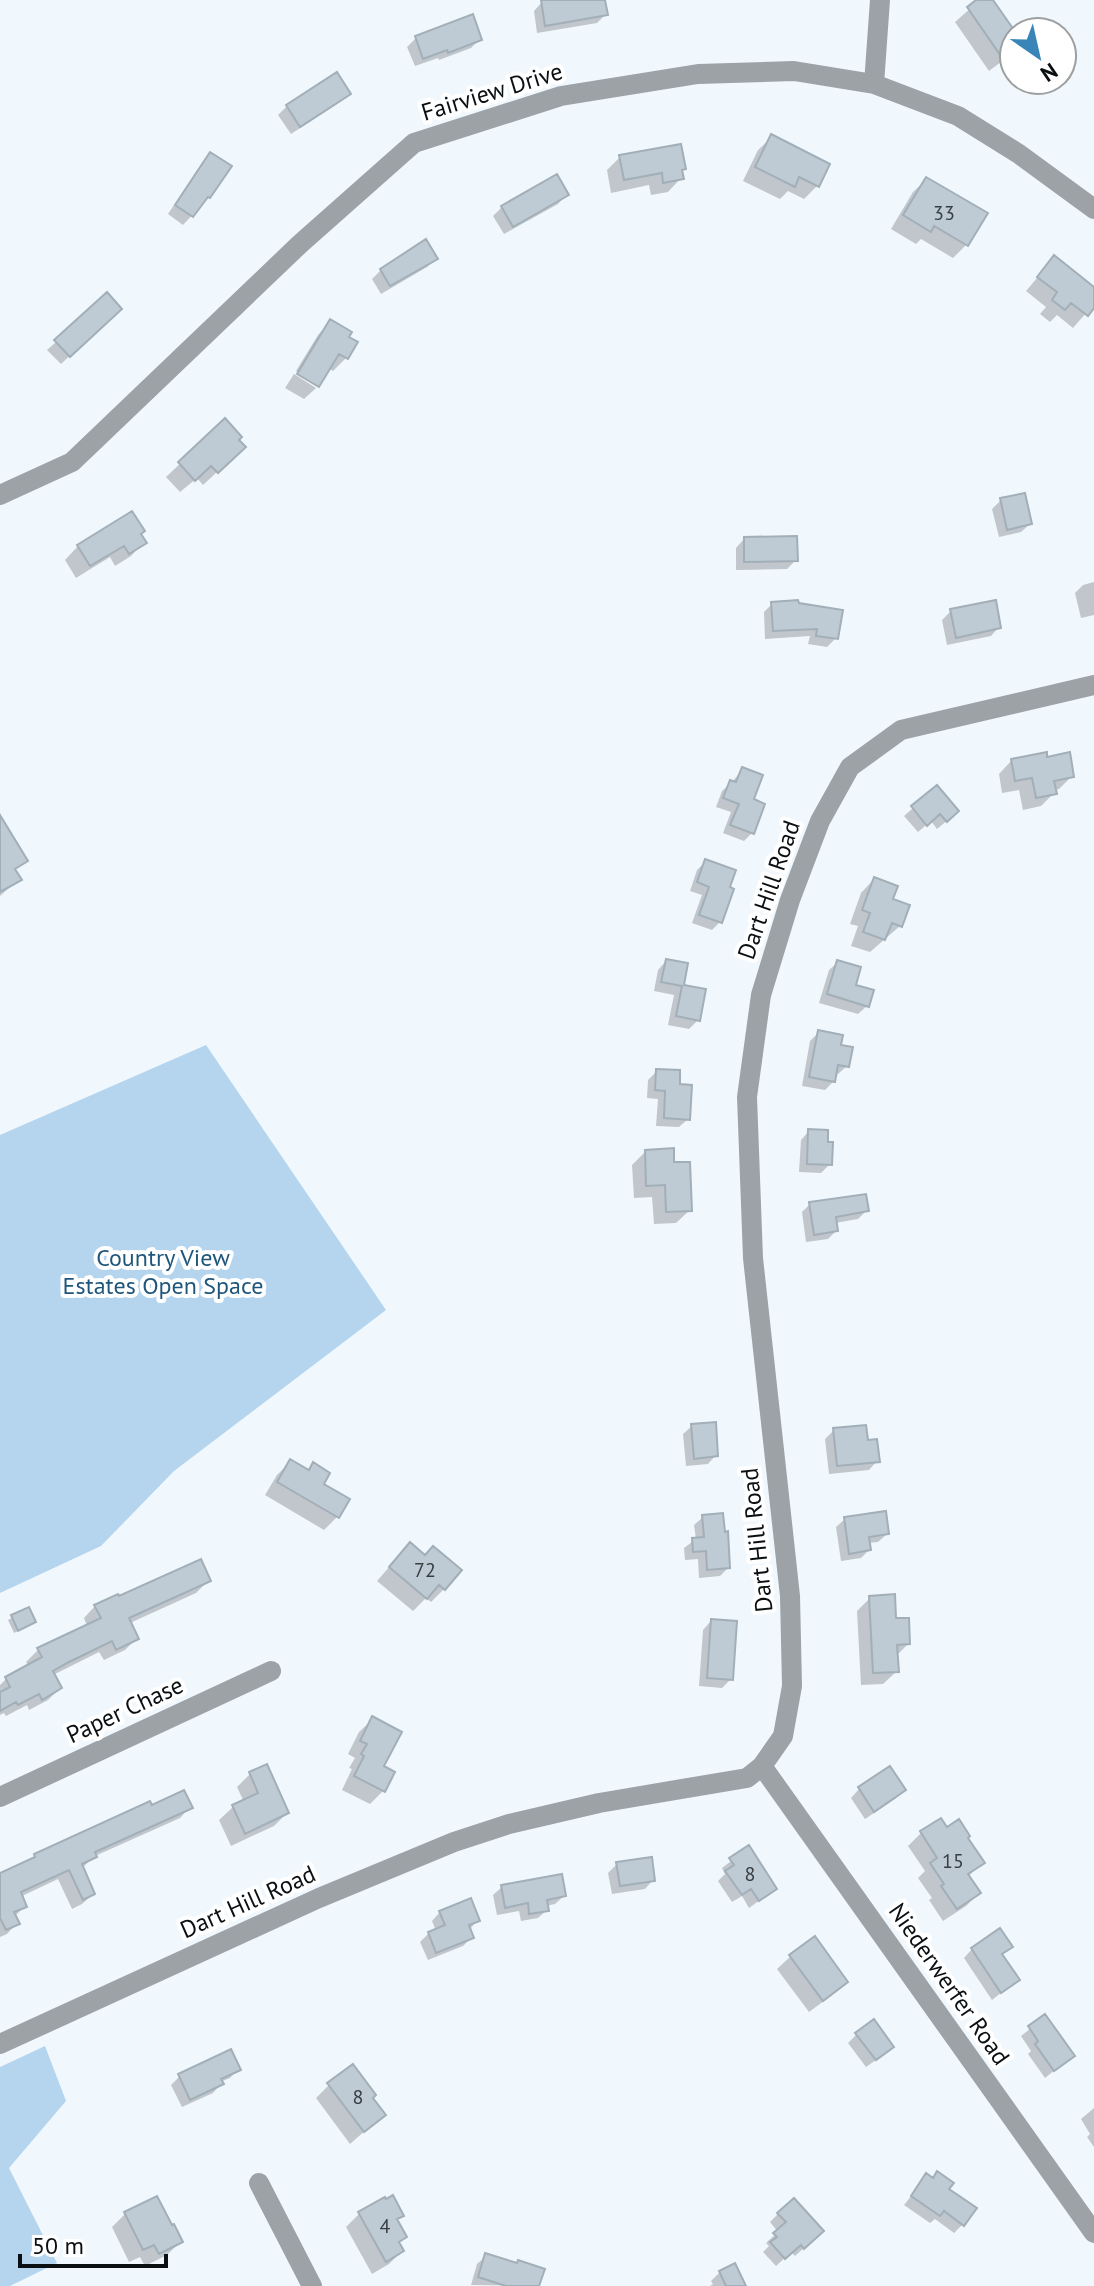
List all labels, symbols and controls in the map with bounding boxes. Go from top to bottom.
north arrow [998,16,1078,96]
street label: Fairview Drive [417,55,566,128]
text: N [1035,57,1063,88]
house number: 33 [933,200,955,226]
street label: Dart Hill Road [730,816,807,963]
park label: Country View Estates Open Space [63,1242,263,1301]
street label: Dart Hill Road [734,1466,779,1614]
house number: 72 [414,1557,436,1583]
street label: Paper Chase [61,1669,188,1750]
house number: 15 [942,1848,964,1874]
street label: Dart Hill Road [175,1858,320,1945]
house number: 8 [745,1861,755,1887]
street label: Niederwerfer Road [882,1897,1017,2071]
house number: 8 [353,2084,363,2110]
house number: 4 [380,2213,391,2239]
scale bar [20,2218,166,2268]
text: 50 m [32,2230,84,2261]

